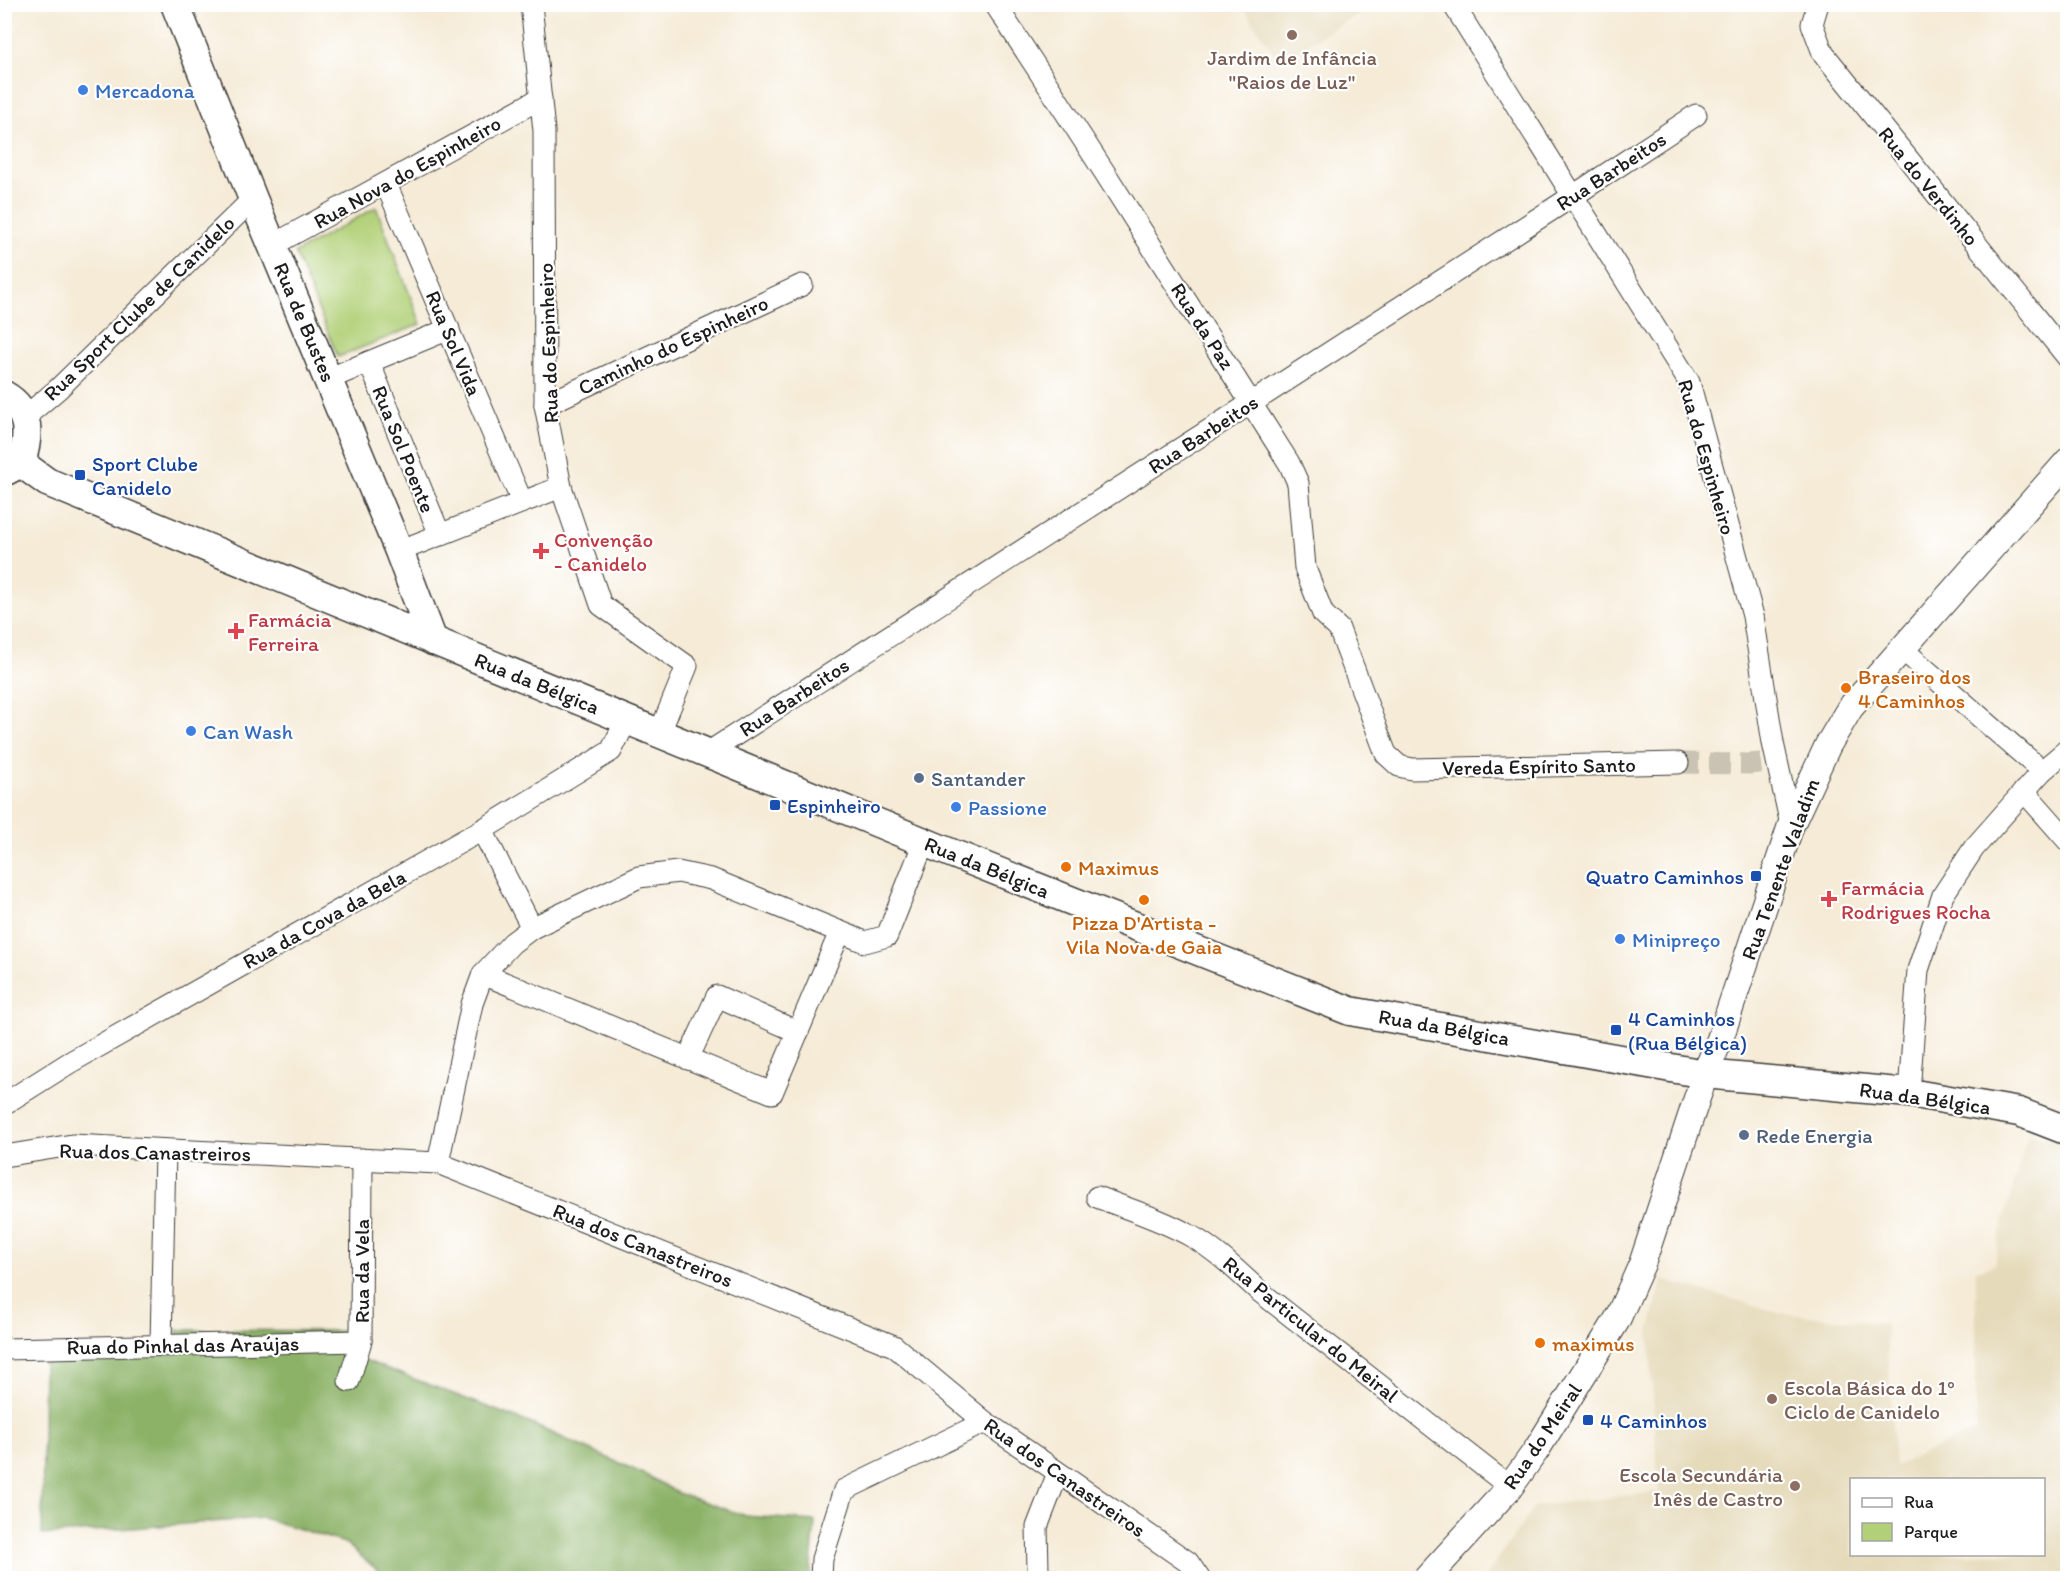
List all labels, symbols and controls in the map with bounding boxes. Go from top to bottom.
marker: Jardim de Infância "Raios de Luz" [1285,28,1299,42]
place label: Jardim de Infância "Raios de Luz" [1207,45,1377,94]
place label: Mercadona [95,78,195,103]
marker: Mercadona [76,83,90,97]
street label: Rua Nova do Espinheiro [309,110,505,234]
street label: Rua do Verdinho [1873,121,1985,251]
street label: Rua Barbeitos [1551,126,1671,216]
street label: Rua Sport Clube de Canidelo [38,210,240,406]
street label: Rua de Bustes [269,258,341,386]
street label: Rua do Espinheiro [533,262,563,424]
street label: Rua da Paz [1166,278,1241,374]
street label: Rua Sol Vida [421,287,487,399]
street label: Caminho do Espinheiro [574,290,772,400]
street label: Rua do Espinheiro [1673,376,1741,538]
street label: Rua Sol Poente [367,382,441,516]
street label: Rua Barbeitos [1143,389,1263,479]
place label: Sport Clube Canidelo [92,451,198,500]
marker: Sport Clube Canidelo [73,468,87,482]
place label: Convenção - Canidelo [554,527,653,576]
marker: Convenção - Canidelo [532,542,550,560]
place label: Farmácia Ferreira [248,607,331,656]
marker: Farmácia Ferreira [229,624,243,638]
street label: Rua da Bélgica [471,647,603,719]
street label: Rua Barbeitos [734,652,854,742]
place label: Braseiro dos 4 Caminhos [1858,664,1971,713]
marker: Braseiro dos 4 Caminhos [1839,681,1853,695]
place label: Can Wash [203,719,293,744]
marker: Can Wash [184,724,198,738]
street label: Vereda Espírito Santo [1442,752,1636,780]
place label: Santander [931,766,1025,791]
marker: Santander [912,771,926,785]
street label: Rua Tenente Valadim [1736,775,1825,963]
place label: Espinheiro [787,793,881,818]
place label: Passione [968,795,1047,820]
marker: Espinheiro [768,798,782,812]
marker: Passione [949,800,963,814]
street label: Rua da Bélgica [921,831,1053,903]
place label: Maximus [1078,855,1159,880]
marker: Maximus [1059,860,1073,874]
street label: Rua da Cova da Bela [238,864,410,974]
place label: Quatro Caminhos [1585,864,1744,889]
marker: Quatro Caminhos [1749,869,1763,883]
place label: Farmácia Rodrigues Rocha [1841,875,1991,924]
marker: Farmácia Rodrigues Rocha [1822,892,1836,906]
marker: Pizza D'Artista - Vila Nova de Gaia [1137,893,1151,907]
place label: Pizza D'Artista - Vila Nova de Gaia [1066,910,1222,959]
place label: Minipreço [1632,927,1721,952]
marker: Minipreço [1613,932,1627,946]
street label: Rua da Bélgica [1377,1003,1511,1051]
place label: 4 Caminhos (Rua Bélgica) [1628,1006,1747,1055]
marker: 4 Caminhos (Rua Bélgica) [1609,1023,1623,1037]
street label: Rua da Bélgica [1858,1076,1992,1120]
place label: Rede Energia [1756,1123,1873,1148]
marker: Rede Energia [1737,1128,1751,1142]
street label: Rua dos Canastreiros [59,1138,251,1166]
street label: Rua dos Canastreiros [549,1197,737,1293]
street label: Rua da Vela [349,1219,374,1323]
street label: Rua Particular do Meiral [1218,1251,1404,1408]
street label: Rua do Pinhal das Araújas [66,1330,300,1360]
place label: maximus [1552,1331,1635,1356]
marker: maximus [1533,1336,1547,1350]
place label: Escola Básica do 1º Ciclo de Canidelo [1784,1375,1955,1424]
street label: Rua do Meiral [1497,1378,1587,1494]
marker: Escola Básica do 1º Ciclo de Canidelo [1765,1392,1779,1406]
place label: 4 Caminhos [1600,1408,1707,1433]
street label: Rua dos Canastreiros [979,1412,1151,1542]
marker: 4 Caminhos [1581,1413,1595,1427]
place label: Escola Secundária Inês de Castro [1619,1462,1783,1511]
legend [1850,1478,2045,1556]
marker: Escola Secundária Inês de Castro [1788,1479,1802,1493]
text: Rua [1904,1491,1934,1513]
text: Parque [1904,1521,1958,1543]

